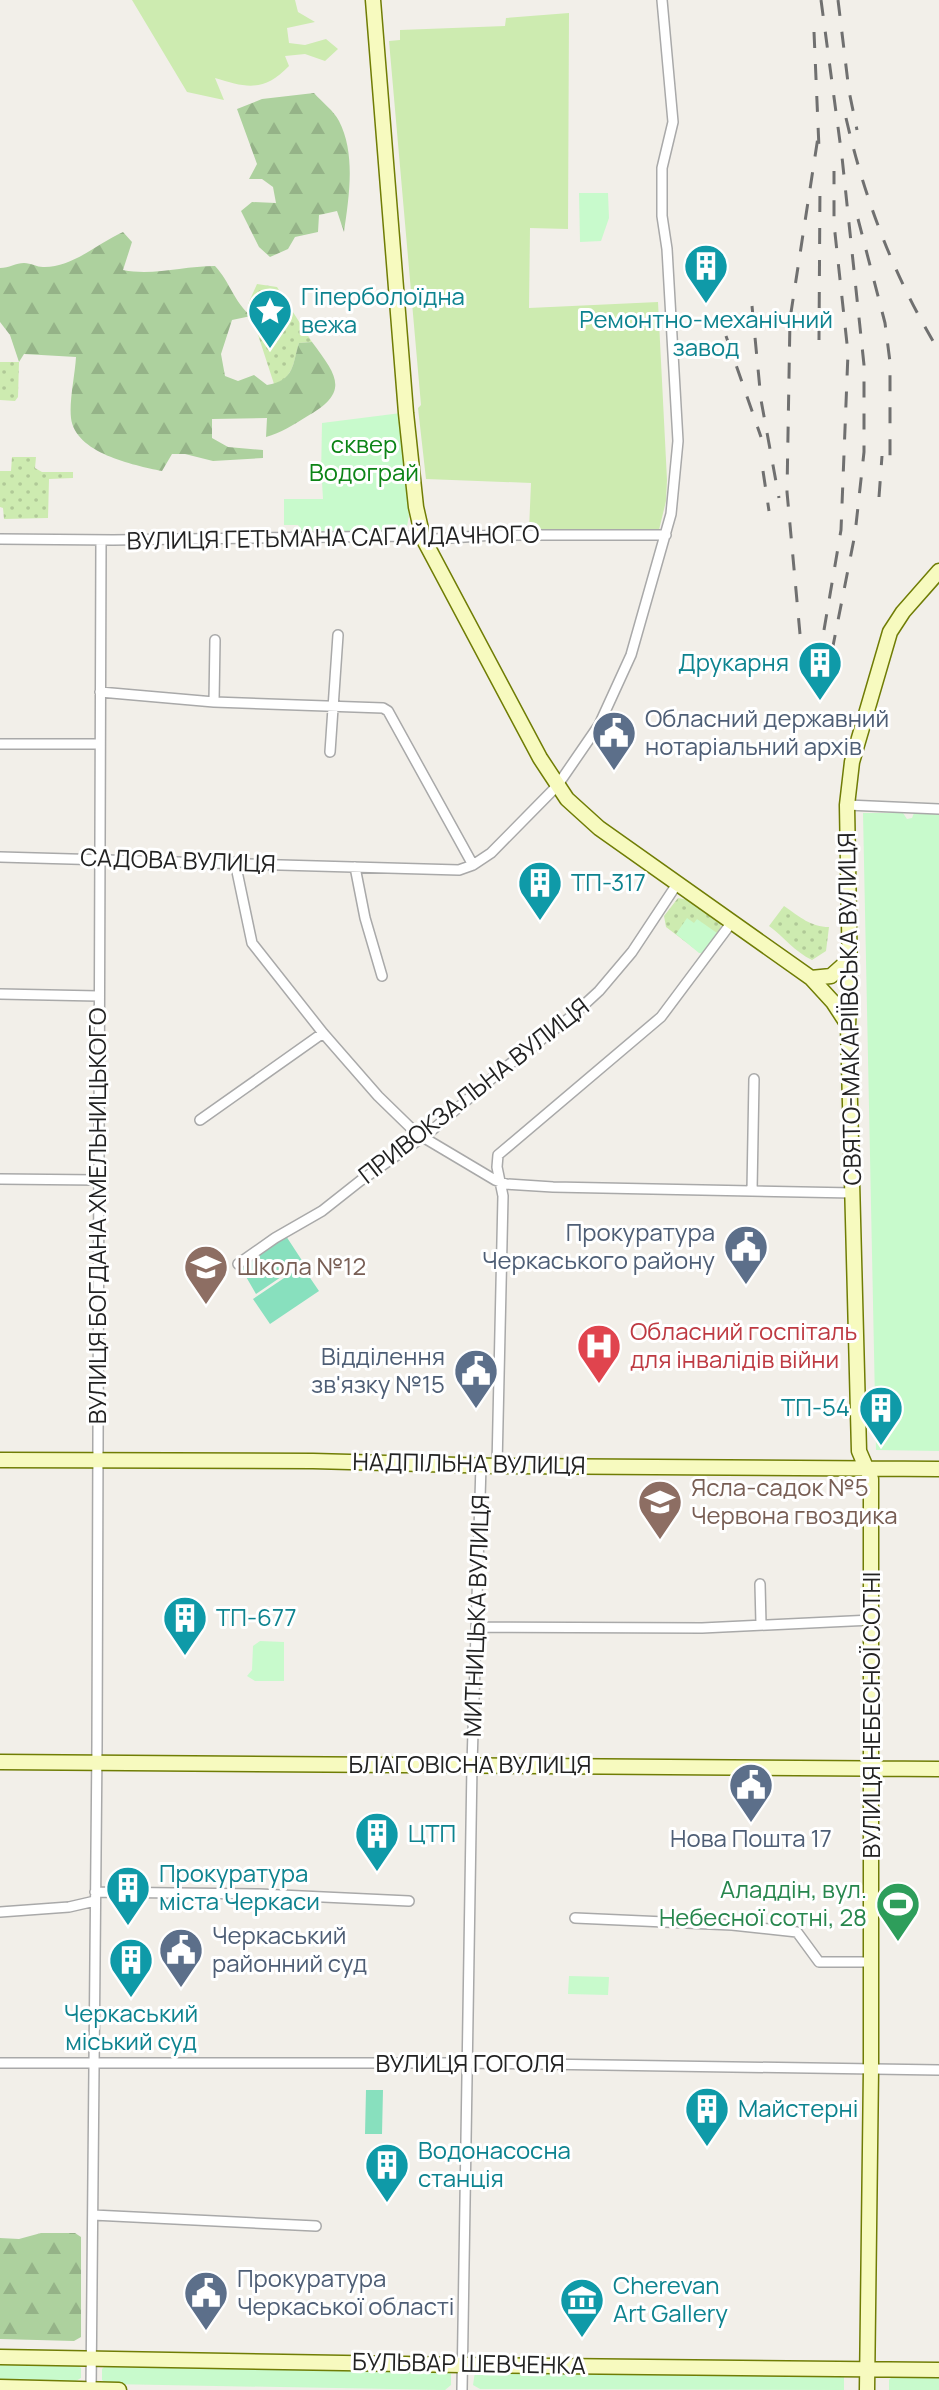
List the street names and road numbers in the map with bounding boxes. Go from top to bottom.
street label: ВУЛИЦЯ ГЕТЬМАНА САГАЙДАЧНОГО [126,516,540,557]
street label: СВЯТО-МАКАРІЇВСЬКА ВУЛИЦЯ [829,832,868,1186]
street label: САДОВА ВУЛИЦЯ [80,840,276,879]
street label: ПРИВОКЗАЛЬНА ВУЛИЦЯ [351,989,595,1190]
street label: ВУЛИЦЯ БОГДАНА ХМЕЛЬНИЦЬКОГО [80,1008,113,1424]
street label: НАДПІЛЬНА ВУЛИЦЯ [352,1444,586,1481]
street label: МИТНИЦЬКА ВУЛИЦЯ [455,1494,496,1738]
street label: ВУЛИЦЯ НЕБЕСНОЇ СОТНІ [854,1572,887,1858]
street label: БЛАГОВІСНА ВУЛИЦЯ [349,1747,591,1780]
street label: ВУЛИЦЯ ГОГОЛЯ [375,2046,565,2079]
street label: БУЛЬВАР ШЕВЧЕНКА [352,2344,586,2381]

